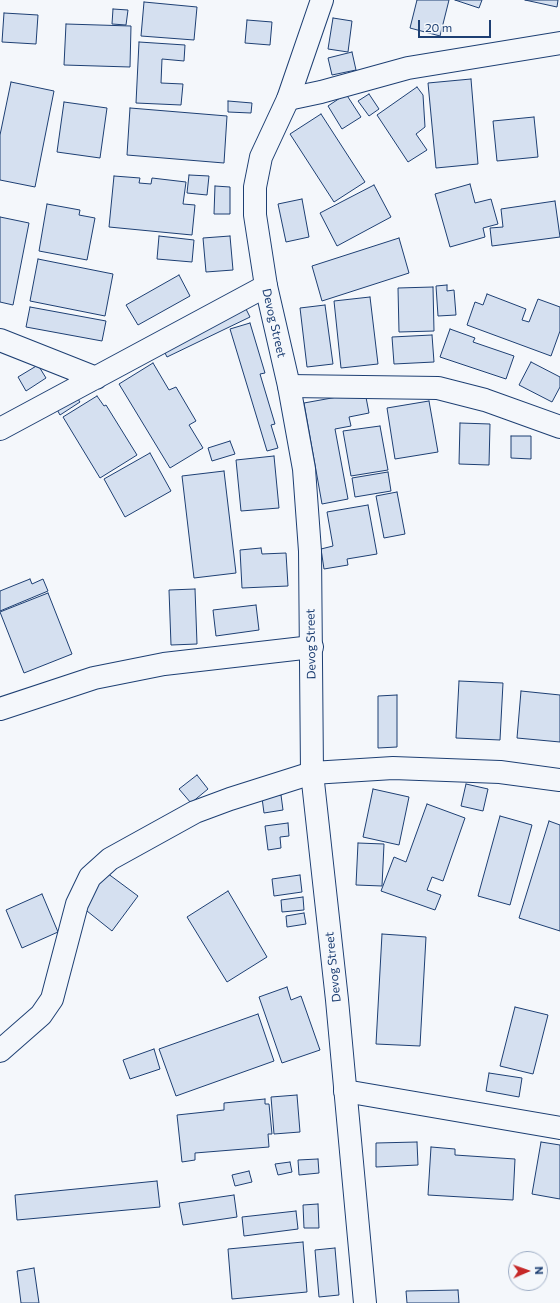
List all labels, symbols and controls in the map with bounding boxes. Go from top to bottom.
scale bar [420,12,493,38]
text: 20 m [425,20,452,34]
street label: Devog Street [259,287,289,359]
street label: Devog Street [303,608,319,680]
street label: Devog Street [322,931,344,1003]
north arrow [508,1251,548,1291]
text: N [533,1266,546,1275]

